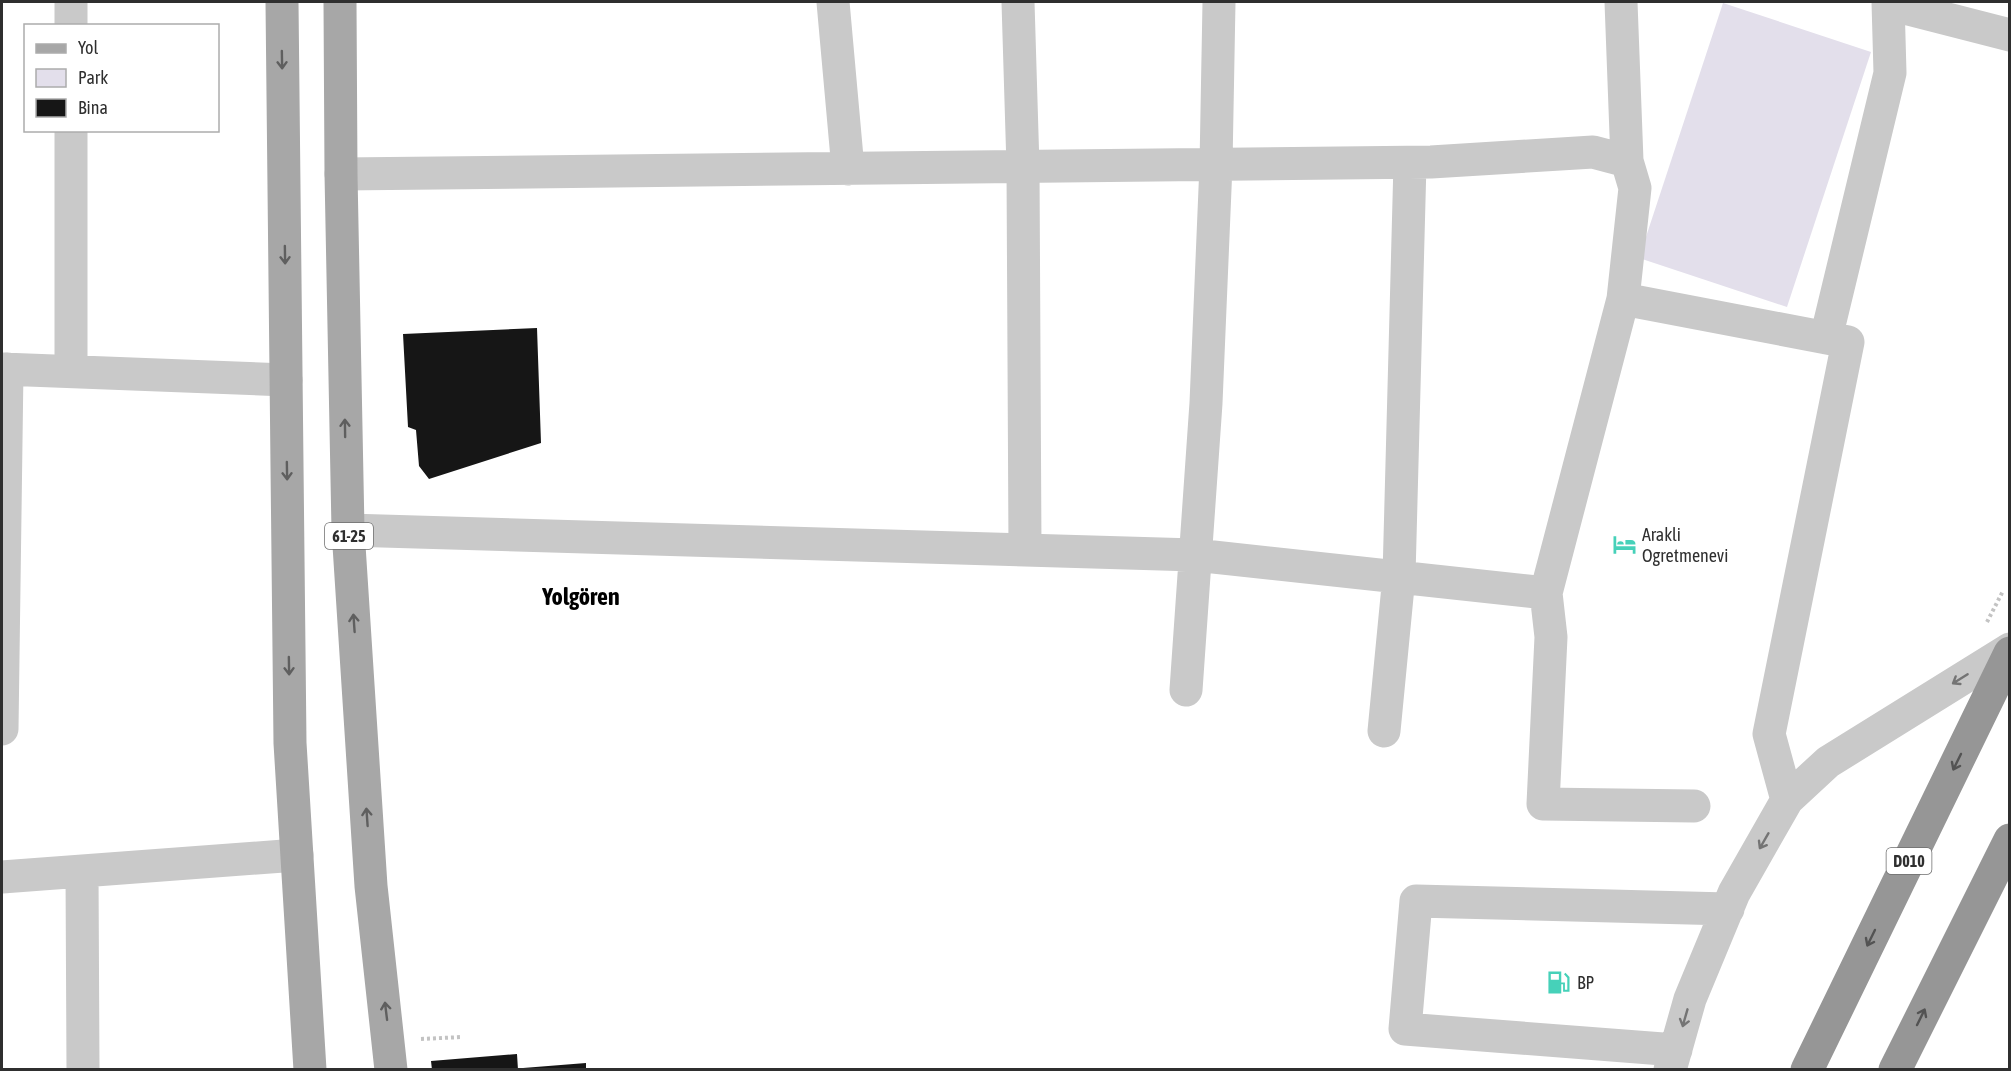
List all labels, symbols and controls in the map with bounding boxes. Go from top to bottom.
legend [24,24,219,132]
text: Yol [78,37,98,58]
one-way arrow [276,49,288,69]
text: Park [78,67,108,88]
text: Bina [78,97,108,118]
one-way arrow [279,244,290,264]
one-way arrow [339,418,351,438]
one-way arrow [281,460,293,480]
road number: 61-25 [325,523,373,549]
place label: Arakli Ogretmenevi [1642,524,1728,566]
hotel icon: Arakli Ogretmenevi [1611,531,1637,557]
district label: Yolgören [541,583,620,610]
one-way arrow [349,613,360,633]
one-way arrow [283,655,295,675]
one-way arrow [1952,674,1969,686]
one-way arrow [1950,753,1962,771]
one-way arrow [361,808,372,828]
one-way arrow [1758,831,1769,849]
road number: D010 [1886,848,1932,874]
one-way arrow [1865,928,1877,946]
fuel station icon: BP [1546,969,1572,995]
place label: BP [1577,972,1595,993]
one-way arrow [380,1002,391,1022]
one-way arrow [1679,1008,1690,1027]
one-way arrow [1916,1009,1928,1027]

